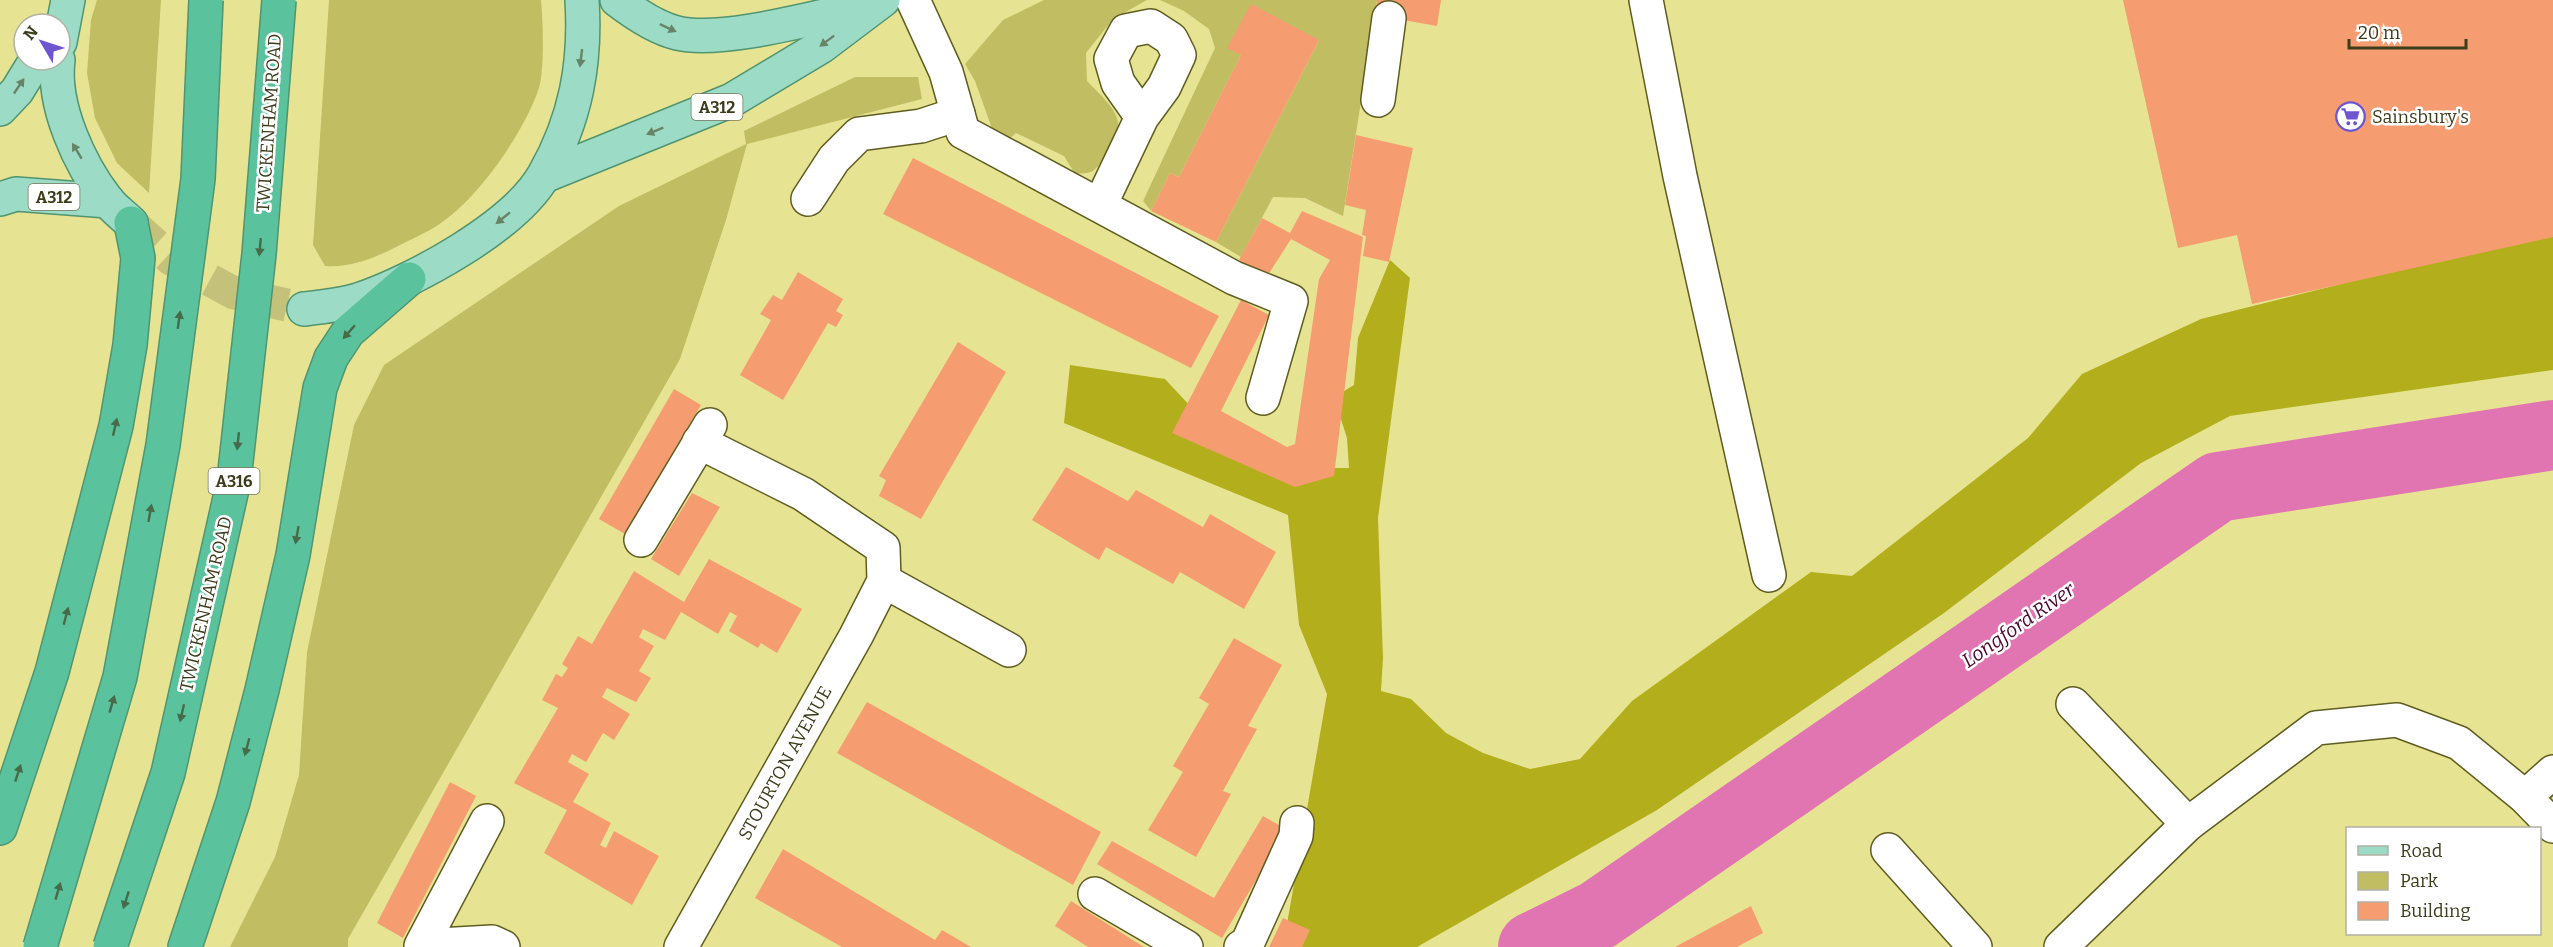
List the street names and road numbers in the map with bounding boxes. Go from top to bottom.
street label: TWICKENHAM ROAD [252,33,286,213]
road number: A312 [692,94,742,120]
road number: A312 [28,184,80,210]
road number: A316 [208,468,260,494]
street label: TWICKENHAM ROAD [175,514,237,694]
street label: STOURTON AVENUE [734,682,836,844]

